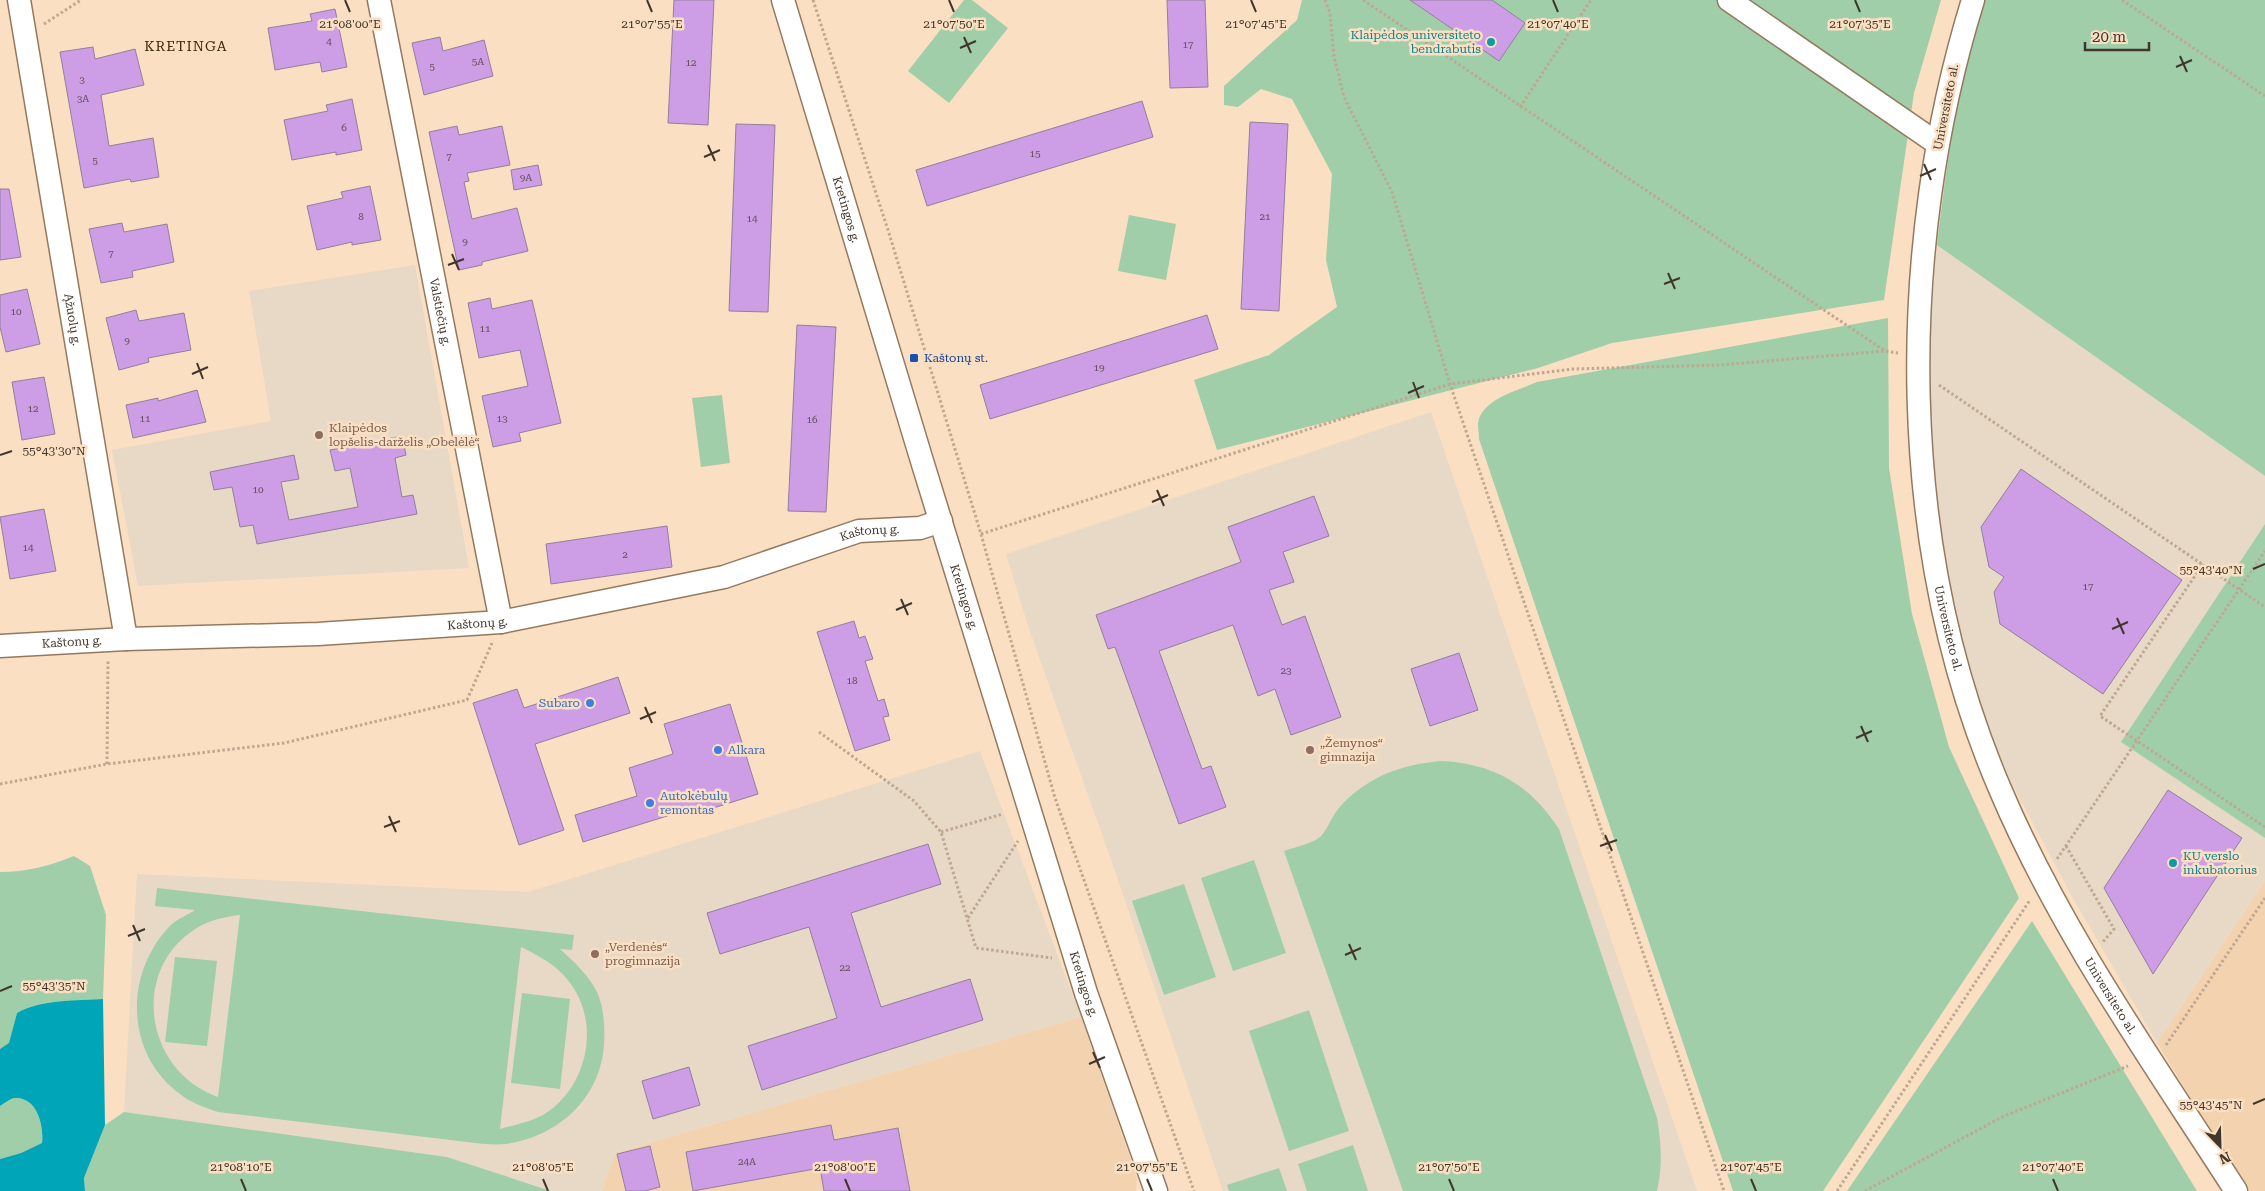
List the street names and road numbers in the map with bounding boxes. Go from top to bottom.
street label: Universiteto al. [1931,63,1961,151]
street label: Kretingos g. [830,175,863,244]
street label: Valstiečių g. [427,277,454,347]
street label: Ąžuolų g. [61,292,84,347]
street label: Kaštonų g. [838,522,900,544]
street label: Kretingos g. [947,562,981,632]
street label: Universiteto al. [1932,584,1965,673]
street label: Kaštonų g. [447,614,509,633]
street label: Kaštonų g. [41,633,102,651]
street label: Kretingos g. [1067,949,1101,1019]
street label: Universiteto al. [2081,955,2139,1037]

